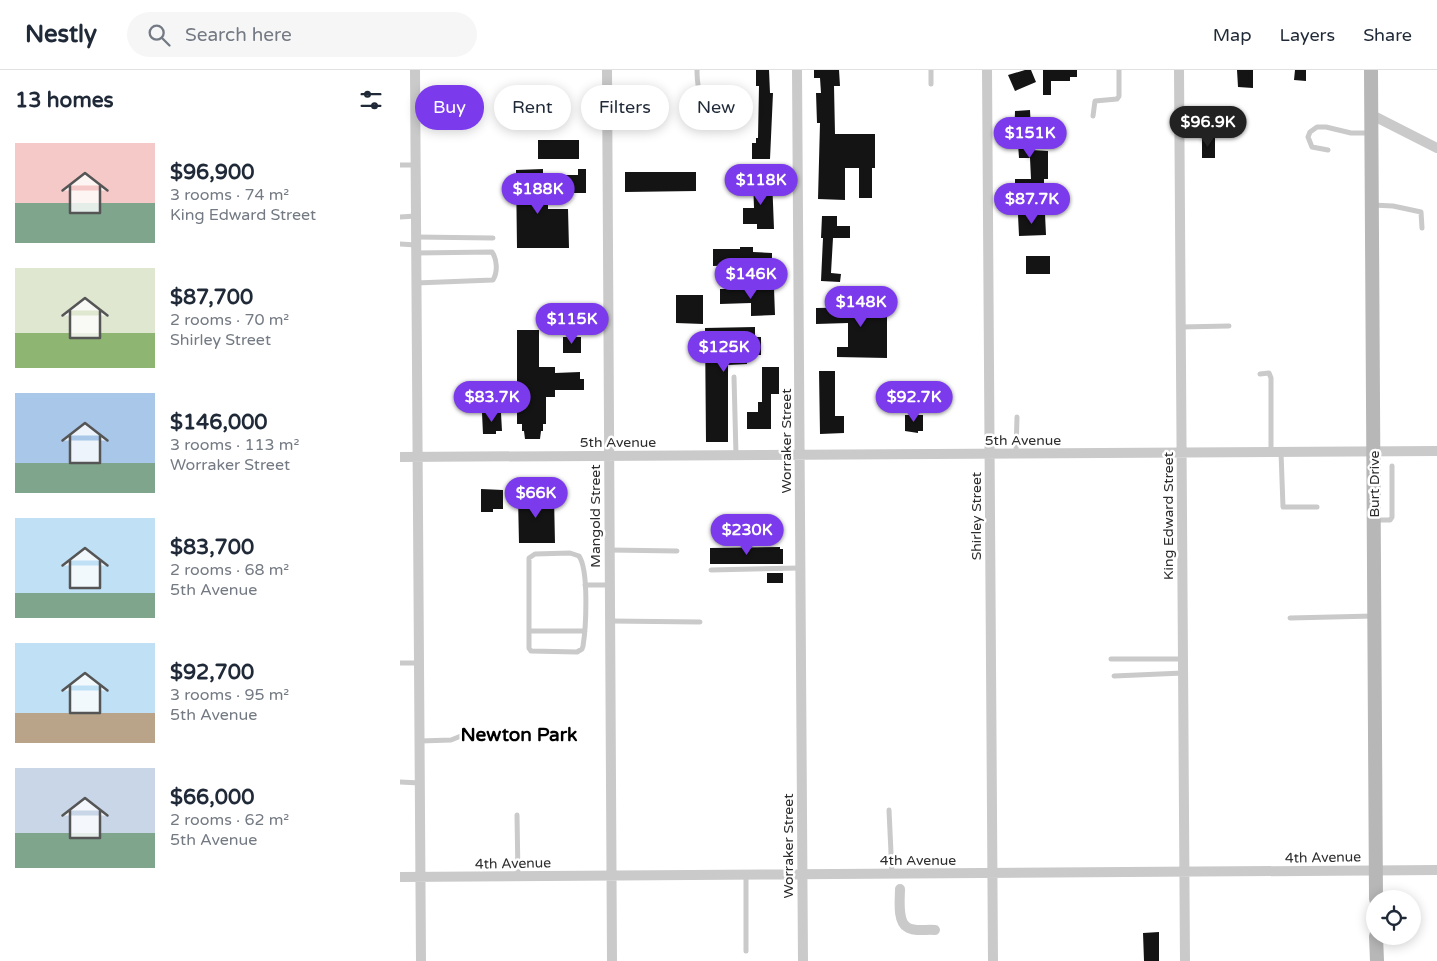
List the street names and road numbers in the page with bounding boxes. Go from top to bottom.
street label: Worraker Street [778,388,795,494]
street label: 5th Avenue [985,432,1061,449]
street label: 5th Avenue [580,434,656,451]
street label: Burt Drive [1366,450,1383,517]
street label: King Edward Street [1160,451,1177,580]
street label: Mangold Street [587,464,604,568]
street label: Shirley Street [968,471,985,560]
street label: Worraker Street [780,793,797,899]
street label: 4th Avenue [1285,848,1361,867]
street label: 4th Avenue [880,852,956,869]
street label: 4th Avenue [475,854,551,873]

